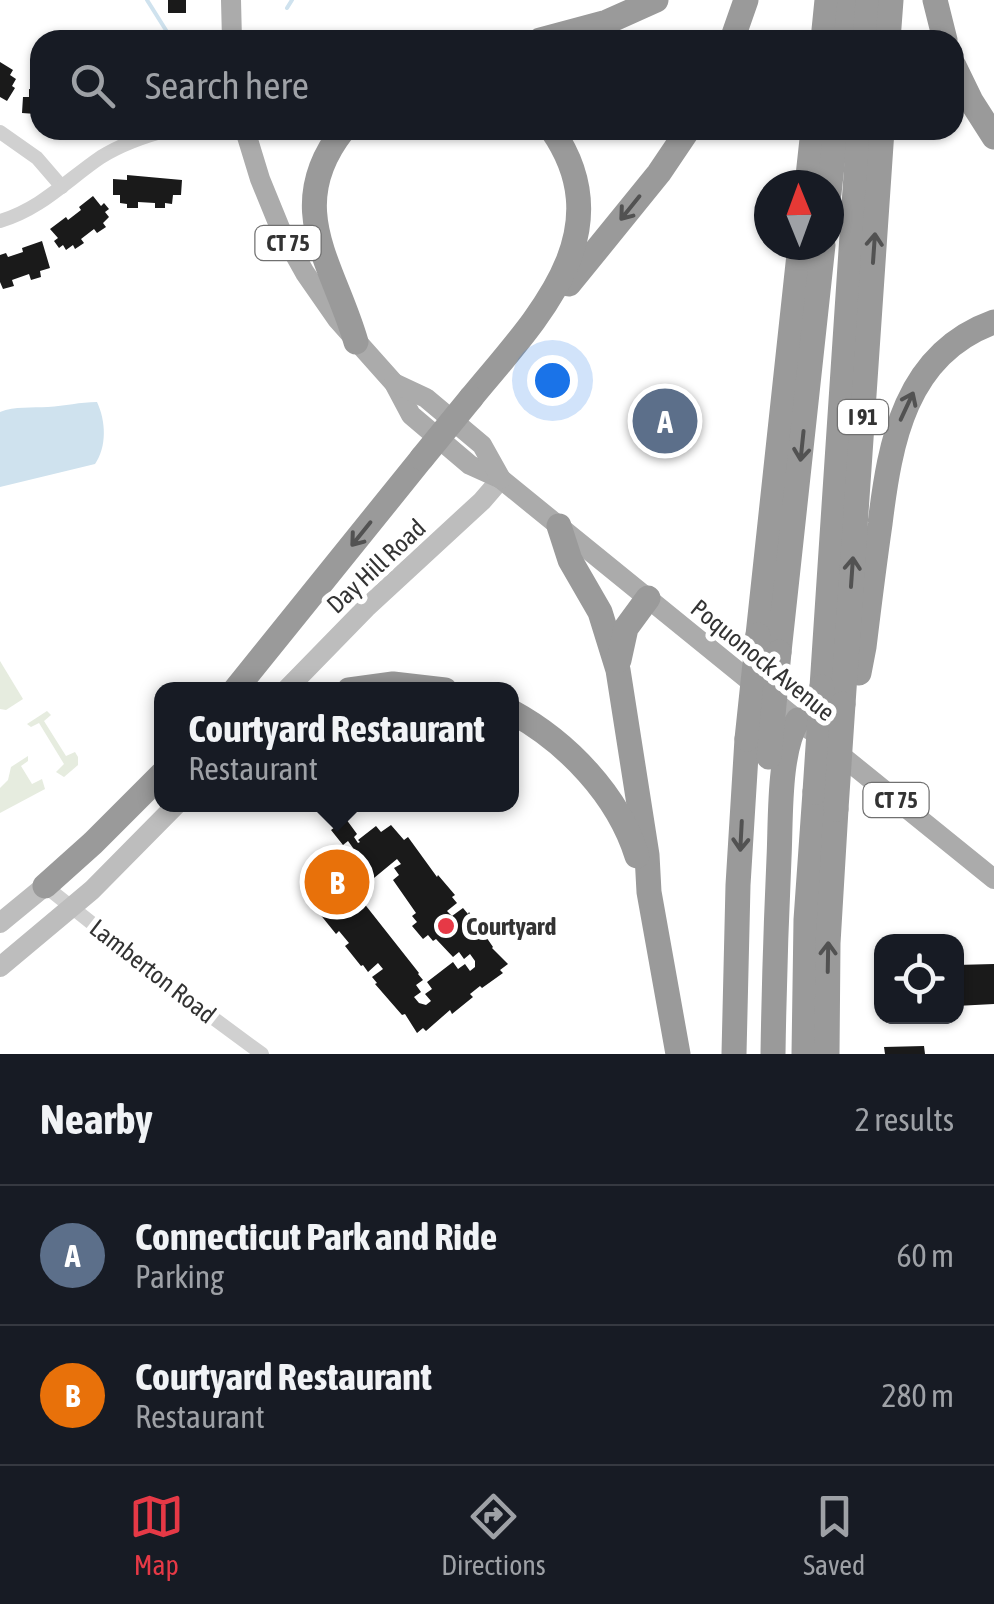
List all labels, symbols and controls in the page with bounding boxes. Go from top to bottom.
search box [30,30,964,140]
icon: search [65,58,120,113]
text: Search here [145,64,309,107]
north arrow [754,170,844,260]
one-way arrow [619,195,641,221]
road number: CT 75 [256,226,320,260]
one-way arrow [865,232,884,264]
your location [527,355,578,406]
pin: A [632,384,698,458]
one-way arrow [898,391,917,421]
road number: I 91 [838,400,888,434]
one-way arrow [792,430,811,462]
street label: Day Hill Road [321,513,431,619]
one-way arrow [350,521,372,547]
one-way arrow [843,556,862,588]
street label: Poquonock Avenue [686,594,840,726]
popup [154,682,519,812]
text: Courtyard Restaurant [188,707,485,750]
text: Restaurant [188,750,318,787]
road number: CT 75 [864,783,928,817]
one-way arrow [731,820,750,852]
pin: B [304,844,370,920]
place label: Courtyard [466,912,556,940]
street label: Lamberton Road [85,913,221,1029]
marker: Courtyard [435,915,457,937]
map controls [874,934,964,1024]
button: locate [874,934,964,1024]
one-way arrow [818,941,838,974]
text: Nearby [40,1095,153,1143]
text: 2 results [855,1101,954,1138]
text: Connecticut Park and Ride [135,1215,497,1258]
text: A [65,1237,80,1274]
text: 60 m [896,1237,954,1274]
text: Parking [135,1258,224,1295]
text: Courtyard Restaurant [135,1355,432,1398]
text: B [65,1377,80,1414]
text: 280 m [881,1377,954,1414]
text: Restaurant [135,1398,265,1435]
tab: Map [129,1489,184,1581]
tab: Directions [441,1489,546,1581]
tab: Saved [803,1489,865,1581]

